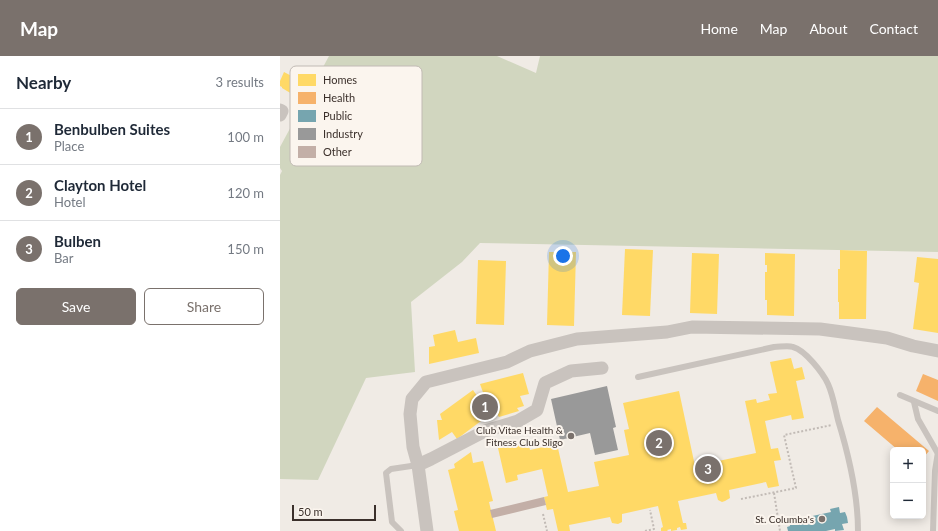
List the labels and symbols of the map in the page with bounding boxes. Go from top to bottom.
legend [290,66,422,166]
text: Homes [323,73,357,86]
text: Health [323,91,355,104]
text: Public [323,109,352,122]
text: Industry [323,127,363,140]
text: Other [323,145,352,158]
your location [553,246,573,266]
pin: 1 [472,392,498,422]
place label: Club Vitae Health & Fitness Club Sligo [476,424,564,448]
pin: 2 [646,428,672,458]
marker: Club Vitae Health & Fitness Club Sligo [566,431,576,441]
pin: 3 [695,454,721,484]
scale bar [292,503,376,522]
place label: St. Columba's [755,513,814,525]
marker: St. Columba's [817,514,827,524]

